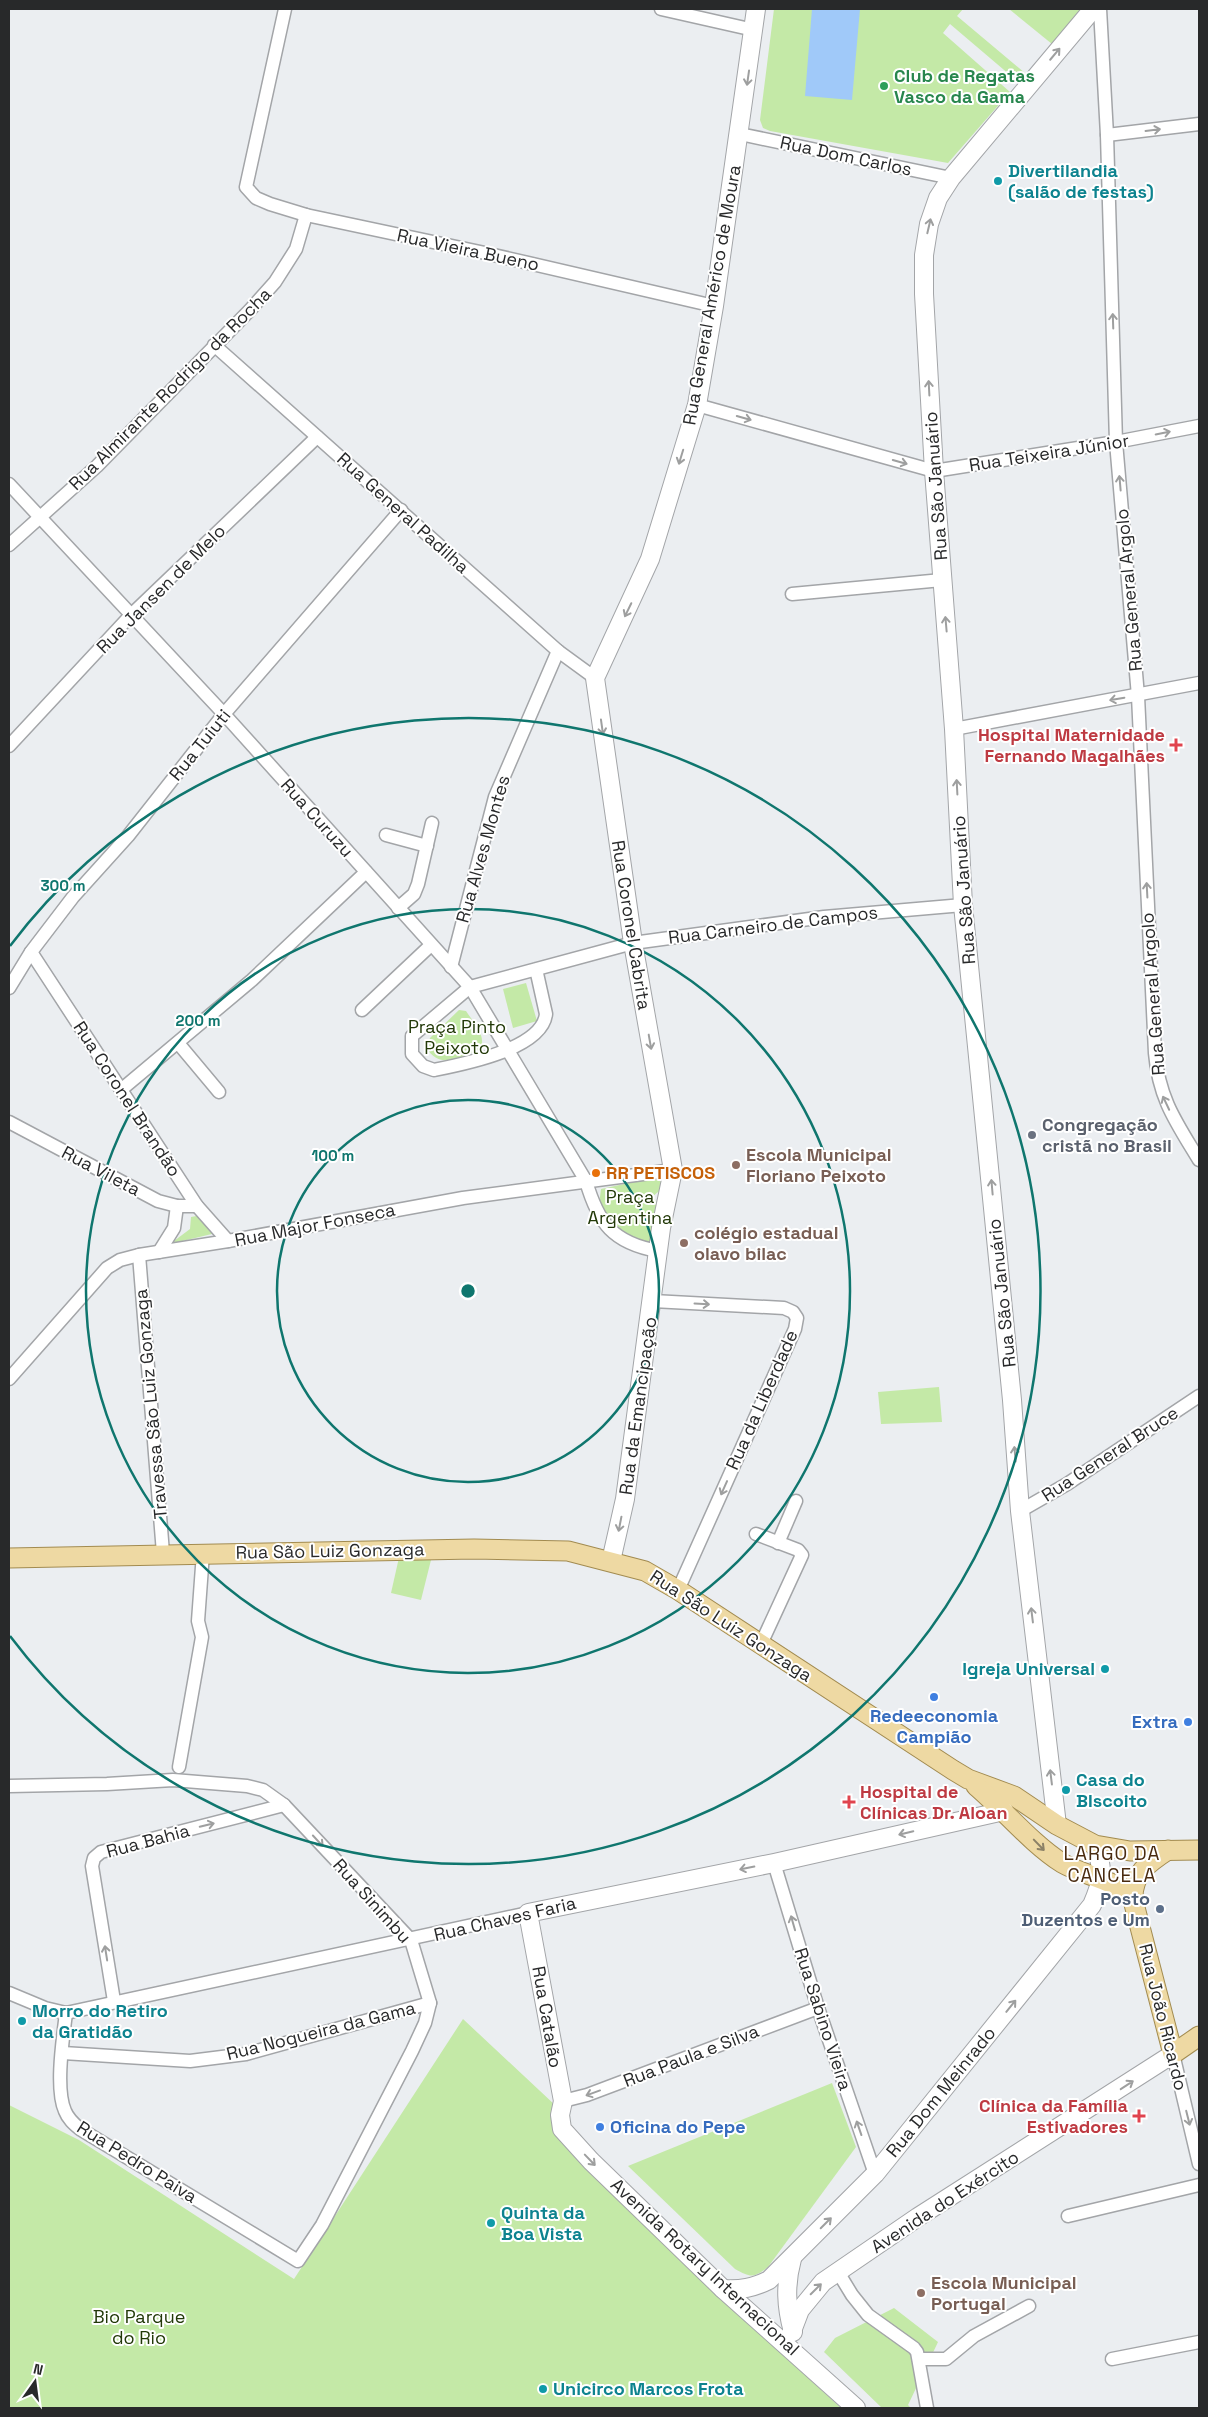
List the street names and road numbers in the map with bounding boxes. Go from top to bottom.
street label: Rua Dom Carlos [778,130,914,181]
street label: Rua General Américo de Moura [677,163,746,427]
street label: Rua Vieira Bueno [395,223,541,276]
street label: Rua Almirante Rodrigo da Rocha [63,282,276,495]
street label: Rua São Januário [919,411,952,561]
street label: Rua Teixeira Júnior [967,428,1131,477]
street label: Rua General Padilha [332,447,474,578]
street label: Rua General Argolo [1110,508,1147,672]
street label: Rua Jansen de Melo [91,519,230,658]
street label: Rua Tuiuti [164,704,235,785]
street label: Rua Alves Montes [450,772,515,925]
street label: Rua Curuzu [276,774,359,862]
street label: Rua São Januário [947,815,980,965]
street label: Rua Coronel Cabrita [607,838,656,1011]
street label: Rua Carneiro de Campos [667,900,879,949]
street label: Rua General Argolo [1135,912,1170,1076]
street label: Rua Coronel Brandão [69,1017,186,1181]
street label: Rua Vileta [58,1140,145,1201]
street label: Rua Major Fonseca [233,1198,397,1251]
street label: Rua São Januário [982,1218,1021,1369]
street label: Travessa São Luiz Gonzaga [129,1288,172,1520]
street label: Rua da Emancipação [614,1315,661,1497]
street label: Rua da Liberdade [720,1326,803,1473]
street label: Rua General Bruce [1037,1401,1182,1506]
street label: Rua São Luiz Gonzaga [235,1537,425,1564]
street label: Rua São Luiz Gonzaga [646,1565,817,1687]
street label: Rua Bahia [104,1818,192,1863]
street label: Rua Sinimbu [328,1853,416,1948]
street label: Rua Chaves Faria [431,1891,578,1946]
street label: Rua João Ricardo [1134,1941,1193,2093]
street label: Rua Sabino Vieira [790,1945,857,2093]
street label: Rua Catalão [527,1964,568,2070]
street label: Rua Nogueira da Gama [224,1996,418,2065]
street label: Rua Paula e Silva [620,2019,762,2092]
street label: Rua Dom Meinrado [881,2022,1000,2162]
street label: Rua Pedro Paiva [73,2115,202,2208]
street label: Avenida do Exército [866,2145,1023,2258]
street label: Avenida Rotary Internacional [606,2173,805,2360]

